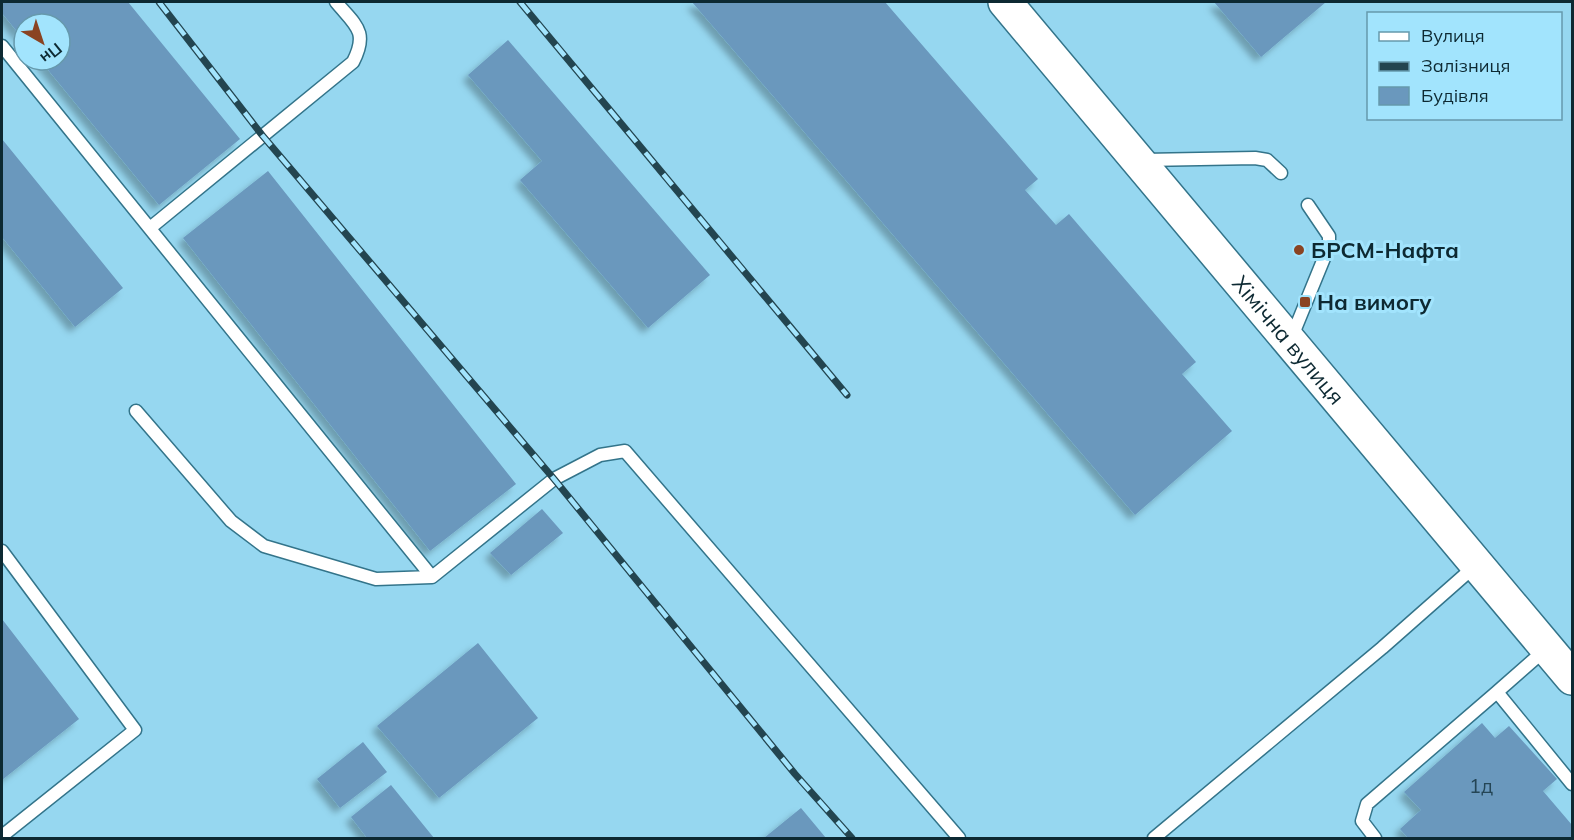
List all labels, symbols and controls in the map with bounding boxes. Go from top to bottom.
north arrow [12,12,72,72]
legend [1367,12,1562,120]
text: Вулиця [1421,24,1485,47]
text: Пн [37,39,66,68]
text: Залізниця [1421,54,1510,77]
text: Будівля [1421,84,1489,107]
place label: БРСМ-Нафта [1311,236,1459,264]
marker: БРСМ-Нафта [1292,243,1306,257]
street label: Хімічна вулиця [1226,270,1351,410]
place label: На вимогу [1317,288,1432,316]
marker: На вимогу [1298,295,1312,309]
house number: 1д [1469,773,1493,798]

